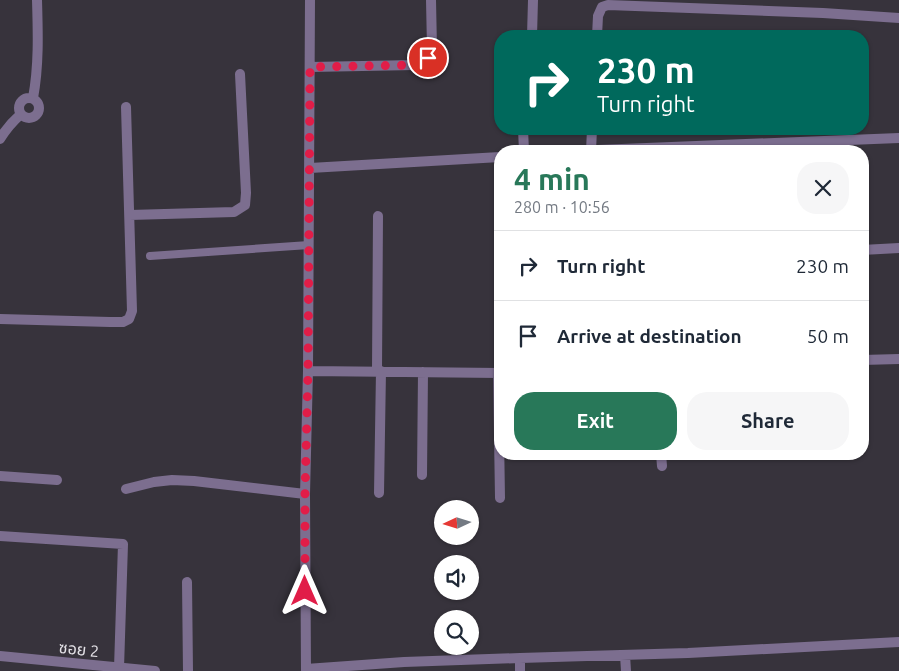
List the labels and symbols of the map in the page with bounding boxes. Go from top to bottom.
pin [407,37,449,79]
north arrow [434,500,479,545]
position arrow [278,564,330,616]
street label: ซอย 2 [58,638,100,660]

